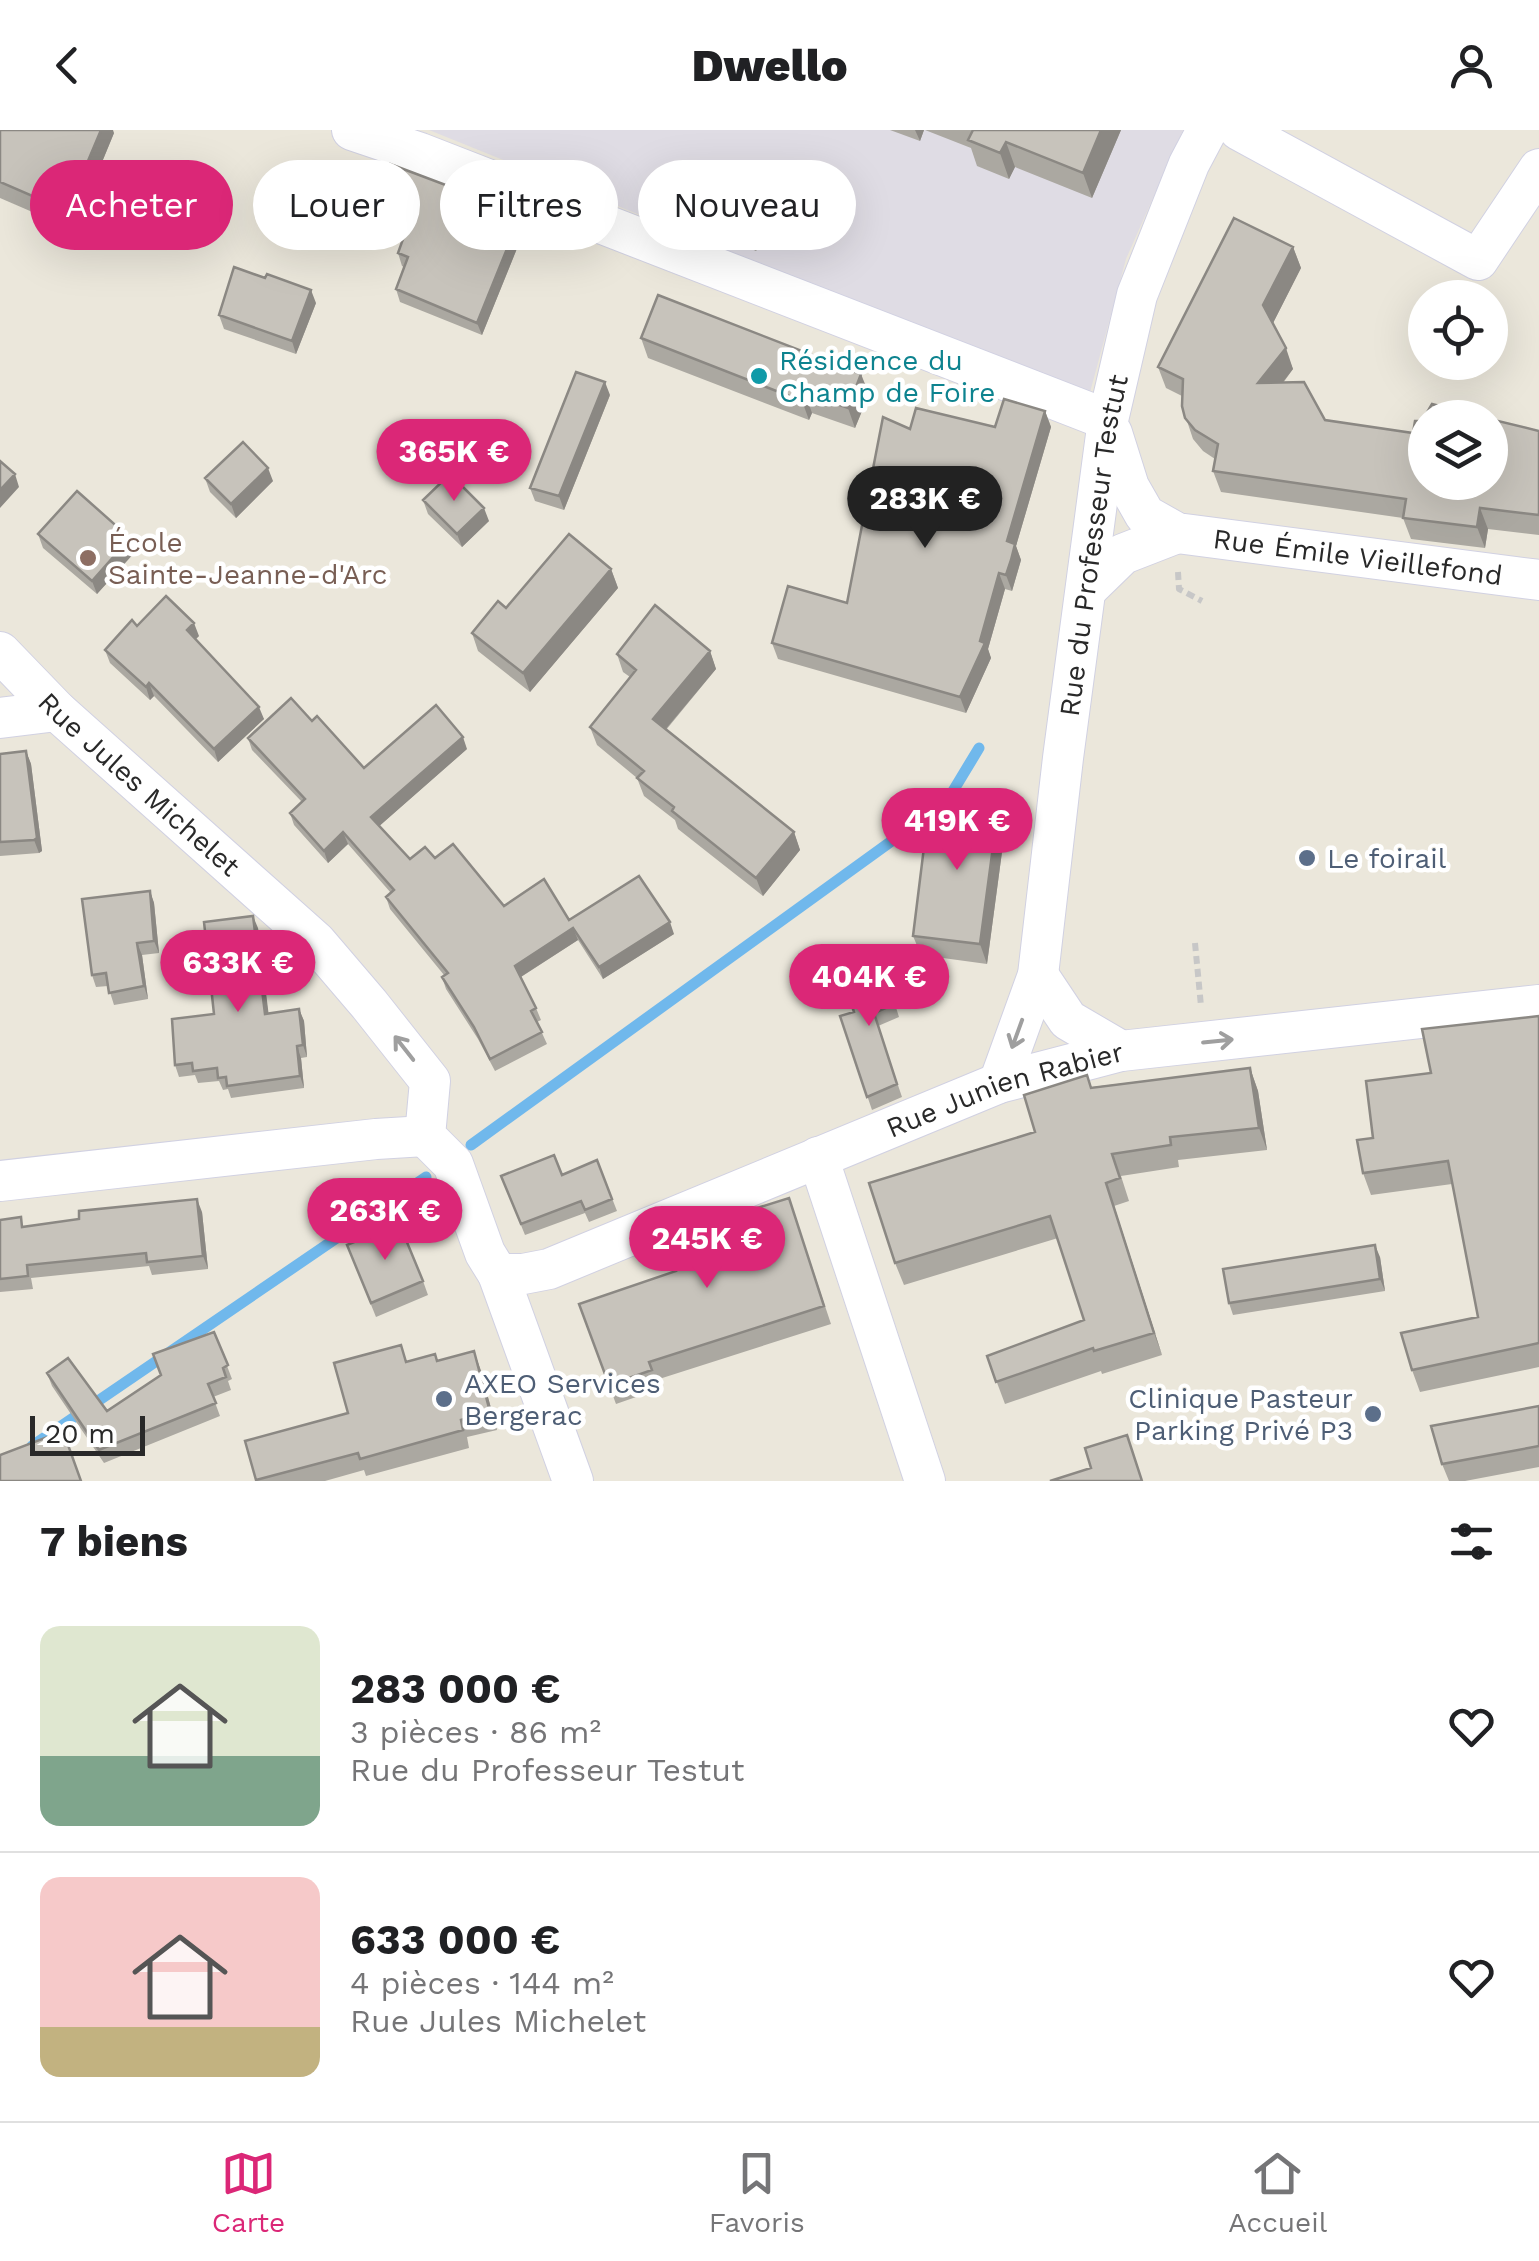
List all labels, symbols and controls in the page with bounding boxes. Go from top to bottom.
icon: back [40,38,95,93]
icon: person [1444,38,1499,93]
text: Dwello [691,39,848,92]
chip: Acheter [30,160,233,250]
chip: Louer [253,160,420,250]
chip: Filtres [440,160,618,250]
chip: Nouveau [638,160,856,250]
map controls [1408,280,1508,500]
button: locate [1408,280,1508,380]
place label: Résidence du Champ de Foire [779,344,995,409]
marker: Résidence du Champ de Foire [748,365,770,387]
street label: Rue du Professeur Testut [1052,371,1135,718]
button: layers [1408,400,1508,500]
pin: 365K € [373,419,535,504]
text: 365K € [399,432,509,470]
pin: 283K € [844,466,1006,551]
text: 283K € [869,479,981,517]
street label: Rue Émile Vieillefond [1211,521,1505,592]
place label: École Sainte-Jeanne-d'Arc [108,526,387,591]
marker: École Sainte-Jeanne-d'Arc [77,547,99,569]
street label: Rue Jules Michelet [31,685,247,883]
pin: 419K € [876,788,1038,873]
text: 419K € [903,801,1011,839]
place label: Le foirail [1327,842,1447,875]
marker: Le foirail [1296,847,1318,869]
pin: 633K € [157,930,319,1015]
text: 633K € [182,943,294,981]
pin: 404K € [788,944,950,1029]
text: 404K € [811,957,927,995]
one-way arrow [1007,1018,1025,1049]
one-way arrow [1202,1031,1234,1050]
one-way arrow [393,1035,415,1061]
street label: Rue Junien Rabier [881,1035,1127,1144]
pin: 263K € [304,1178,466,1263]
text: 263K € [329,1191,441,1229]
pin: 245K € [626,1206,788,1291]
text: 245K € [651,1219,763,1257]
place label: AXEO Services Bergerac [464,1367,661,1432]
place label: Clinique Pasteur Parking Privé P3 [1128,1382,1353,1447]
marker: AXEO Services Bergerac [433,1388,455,1410]
marker: Clinique Pasteur Parking Privé P3 [1362,1403,1384,1425]
scale bar [30,1411,145,1456]
text: 20 m [45,1417,115,1450]
icon: filters [1444,1514,1499,1569]
text: 7 biens [40,1517,188,1566]
text: 283 000 € [350,1664,561,1713]
icon: home [120,1666,240,1786]
icon: heart [1444,1699,1499,1754]
text: 3 pièces · 86 m² [350,1713,601,1751]
text: Rue du Professeur Testut [350,1751,744,1789]
text: 633 000 € [350,1915,560,1964]
icon: home [120,1917,240,2037]
icon: heart [1444,1950,1499,2005]
text: 4 pièces · 144 m² [350,1964,614,2002]
text: Rue Jules Michelet [350,2002,646,2040]
tab: Carte [212,2146,285,2239]
tab: Favoris [709,2146,805,2239]
tab: Accueil [1228,2146,1327,2239]

